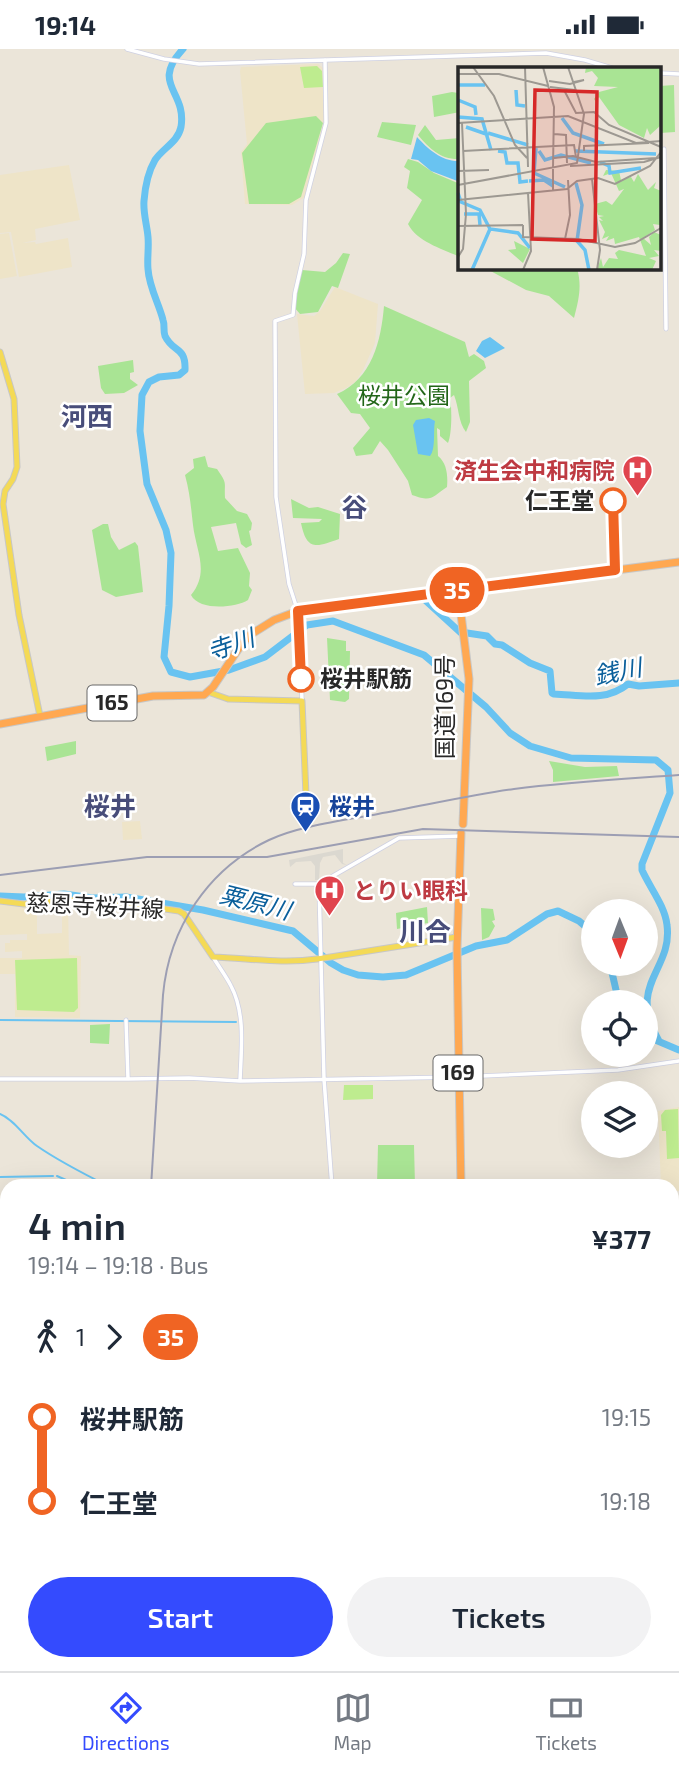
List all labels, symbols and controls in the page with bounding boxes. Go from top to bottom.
text: 19:14 [35,9,96,40]
inset map [458,67,662,269]
park label: 桜井公園 [358,381,450,409]
district label: 河西 [61,400,113,431]
hospital icon: 済生会中和病院 [621,454,655,498]
place label: 済生会中和病院 [454,456,615,484]
place label: 仁王堂 [525,486,594,514]
marker: 仁王堂 [600,488,626,514]
district label: 谷 [341,491,367,522]
line badge: 35 [426,567,489,613]
text: 35 [444,575,470,604]
water label: 寺川 [203,621,261,665]
water label: 銭川 [591,651,647,689]
street label: 国道169号 [430,655,458,759]
place label: 桜井駅筋 [320,664,412,692]
marker: 桜井駅筋 [288,666,314,692]
road number: 165 [88,685,136,721]
district label: 桜井 [84,790,136,821]
station icon: 桜井 [289,790,323,834]
place label: 桜井 [329,792,375,820]
hospital icon: とりい眼科 [313,874,347,918]
place label: とりい眼科 [353,876,468,904]
water label: 粟原川 [217,879,297,925]
street label: 慈恩寺桜井線 [25,887,165,923]
north arrow [581,899,658,977]
map controls [581,899,658,1158]
district label: 川合 [399,915,451,946]
button: locate [581,990,658,1067]
road number: 169 [434,1055,482,1091]
button: layers [581,1081,658,1158]
text: 4 min [28,1202,126,1248]
text: ¥377 [592,1223,651,1254]
text: 19:14 – 19:18 · Bus [28,1251,209,1279]
icon: walk [28,1318,66,1356]
icon: forward [95,1318,133,1356]
text: 35 [157,1322,184,1351]
text: 1 [76,1323,85,1351]
text: 桜井駅筋 [80,1403,184,1434]
text: 19:15 [602,1403,651,1431]
text: 仁王堂 [80,1487,158,1518]
text: 19:18 [600,1487,651,1515]
button: Start [28,1577,333,1657]
button: Tickets [347,1577,651,1657]
tab: Directions [82,1689,170,1754]
tab: Map [333,1689,372,1754]
tab: Tickets [535,1689,597,1754]

